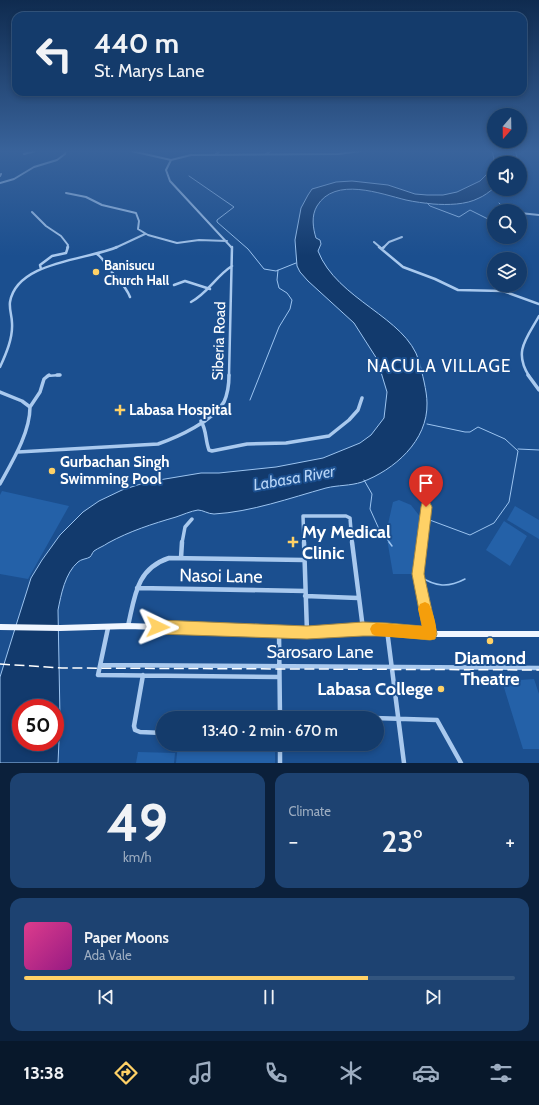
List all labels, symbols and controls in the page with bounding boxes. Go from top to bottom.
text: 440 m [94,26,179,60]
icon: left [28,28,80,80]
text: St. Marys Lane [94,60,204,82]
north arrow [487,108,527,148]
map controls [487,108,527,292]
button: sound [487,156,527,196]
button: search [487,204,527,244]
button: layers [487,252,527,292]
place label: Banisucu Church Hall [104,257,170,288]
marker: Banisucu Church Hall [91,267,101,277]
street label: Siberia Road [209,301,229,381]
district label: NACULA VILLAGE [367,356,511,376]
place label: Labasa Hospital [129,401,232,419]
marker: Labasa Hospital [114,404,126,416]
place label: Gurbachan Singh Swimming Pool [60,453,170,488]
water label: Labasa River [252,461,337,495]
marker: Gurbachan Singh Swimming Pool [47,466,57,476]
pin [409,466,443,507]
icon: arrive [415,472,437,494]
place label: My Medical Clinic [302,521,391,564]
marker: My Medical Clinic [287,536,299,548]
street label: Nasoi Lane [179,564,263,588]
position arrow [137,606,179,648]
marker: Diamond Theatre [485,636,495,646]
street label: Sarosaro Lane [267,641,373,663]
place label: Diamond Theatre [454,647,526,690]
place label: Labasa College [317,678,433,700]
marker: Labasa College [436,684,446,694]
speed limit sign: 50 [12,699,64,751]
text: 13:40 · 2 min · 670 m [202,722,338,740]
text: 49 [106,791,168,854]
text: Climate [289,803,331,819]
text: 23° [381,823,422,860]
text: − [289,828,298,855]
text: + [505,828,515,855]
text: km/h [123,849,151,865]
text: Paper Moons [84,929,169,947]
text: Ada Vale [84,947,132,963]
icon: previous [95,986,117,1008]
icon: pause [258,986,280,1008]
icon: next [422,986,444,1008]
icon: directions [112,1059,140,1087]
icon: music [187,1059,215,1087]
icon: phone [262,1059,290,1087]
icon: climate [337,1059,365,1087]
icon: car [412,1059,440,1087]
icon: filters [487,1059,515,1087]
text: 13:38 [24,1062,64,1084]

